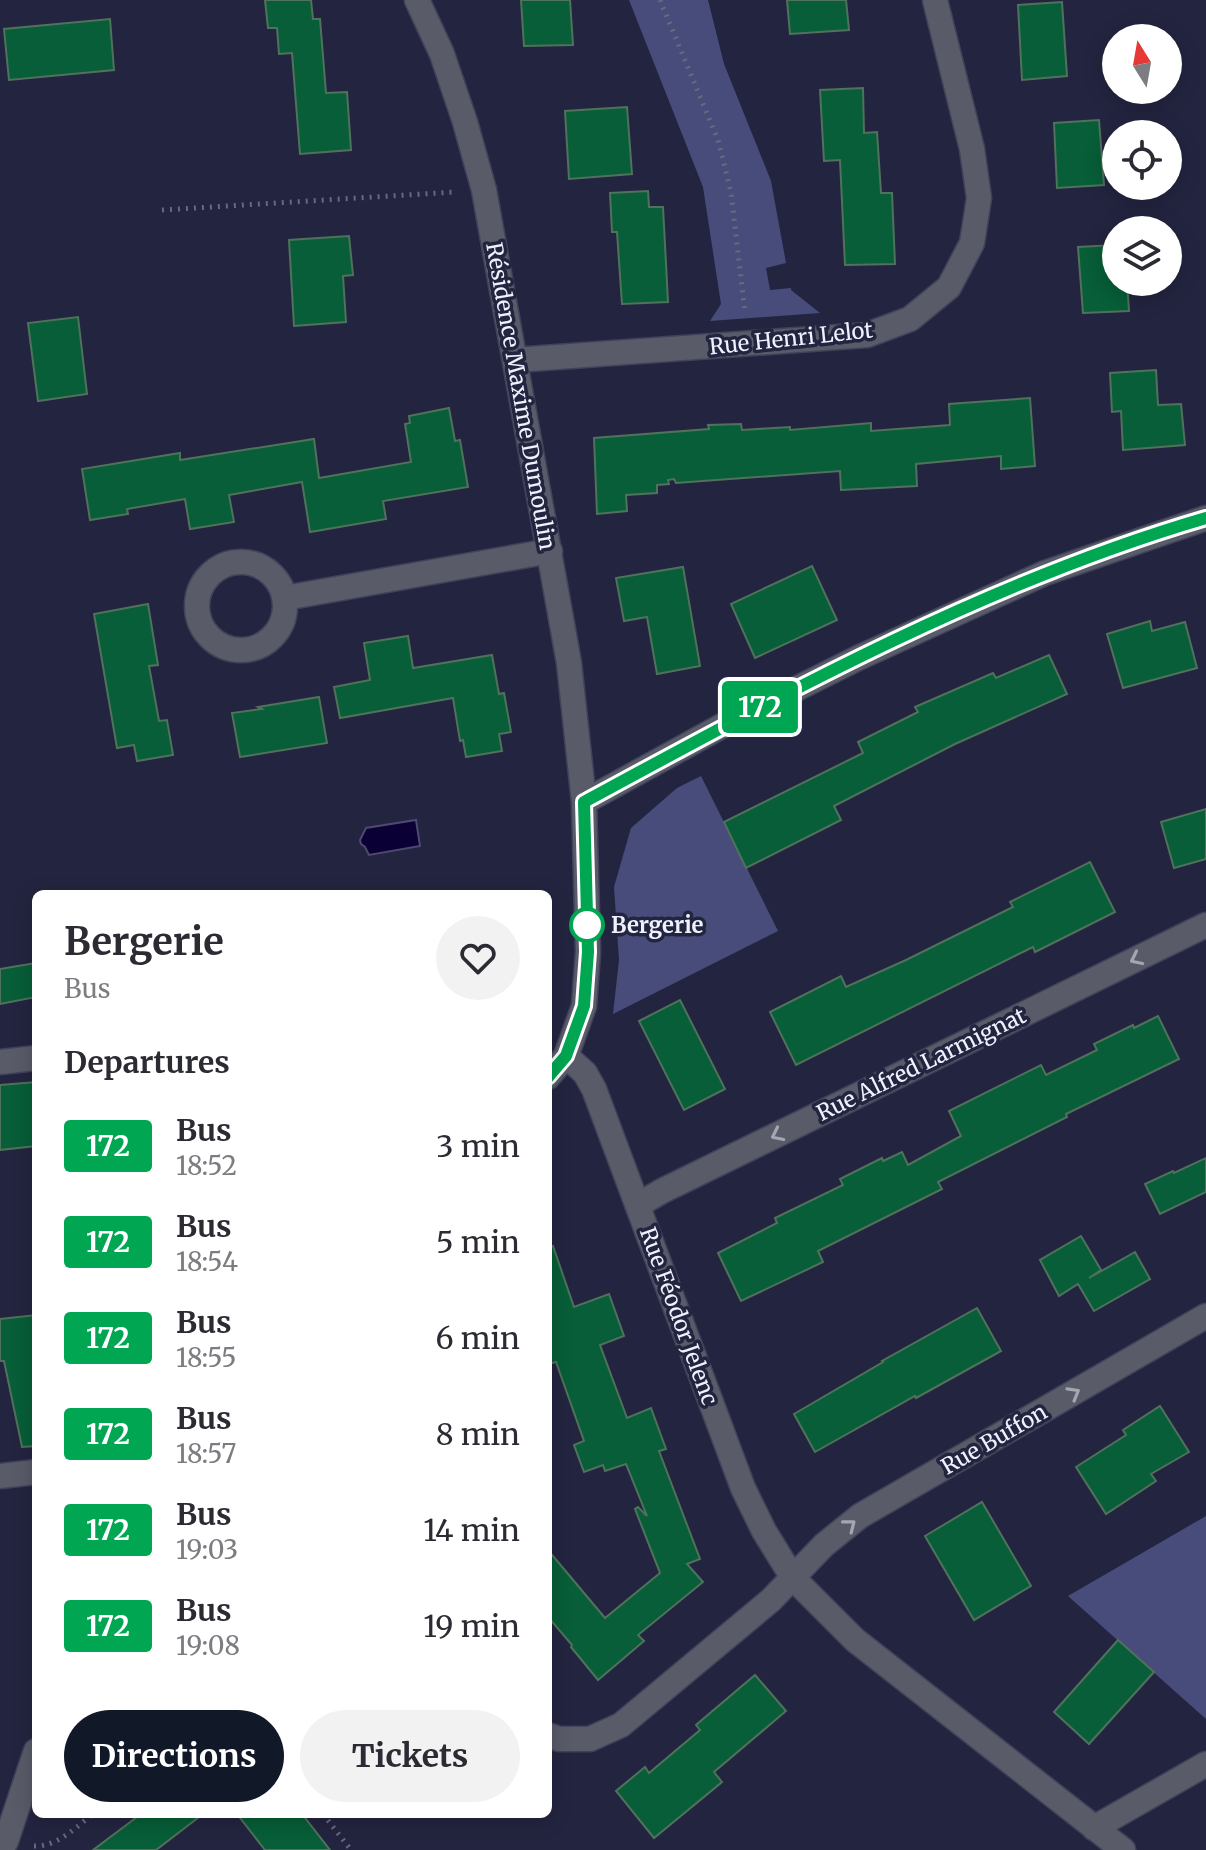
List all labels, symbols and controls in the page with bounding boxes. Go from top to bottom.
north arrow [1102,24,1182,104]
map controls [1102,24,1182,296]
button: locate [1102,120,1182,200]
button: layers [1102,216,1182,296]
street label: Résidence Maxime Dumoulin [480,240,562,552]
street label: Rue Henri Lelot [708,315,875,361]
line badge: 172 [714,681,806,733]
text: 172 [738,689,782,725]
marker: Bergerie [570,908,604,942]
place label: Bergerie [611,911,704,939]
button: heart [436,916,520,1000]
text: Bergerie [64,918,224,965]
one-way arrow [1130,949,1144,965]
text: Bus [64,972,110,1005]
street label: Rue Alfred Larmignat [812,1001,1031,1127]
text: Departures [64,1043,230,1081]
text: Bus [176,1111,232,1149]
one-way arrow [770,1125,785,1141]
text: 3 min [436,1127,520,1165]
text: 172 [86,1128,130,1164]
text: 18:52 [176,1149,237,1182]
text: Bus [176,1207,232,1245]
text: 5 min [436,1223,520,1261]
street label: Rue Féodor Jelenc [634,1223,724,1409]
text: 172 [86,1224,130,1260]
text: 18:54 [176,1245,238,1278]
text: Bus [176,1303,232,1341]
text: 6 min [435,1319,520,1357]
text: 172 [86,1320,130,1356]
text: 18:55 [176,1341,236,1374]
one-way arrow [1065,1387,1080,1403]
street label: Rue Buffon [936,1397,1052,1481]
text: Bus [176,1399,232,1437]
text: 8 min [436,1415,520,1453]
text: 172 [86,1416,130,1452]
text: 18:57 [176,1437,236,1470]
text: Bus [176,1495,232,1533]
text: 14 min [423,1511,520,1549]
text: 172 [86,1512,130,1548]
one-way arrow [841,1520,856,1534]
text: 19:03 [176,1533,238,1566]
text: Bus [176,1591,232,1629]
text: 19 min [423,1607,520,1645]
text: 172 [86,1608,130,1644]
text: 19:08 [176,1629,240,1662]
button: Directions [64,1710,284,1802]
button: Tickets [300,1710,520,1802]

